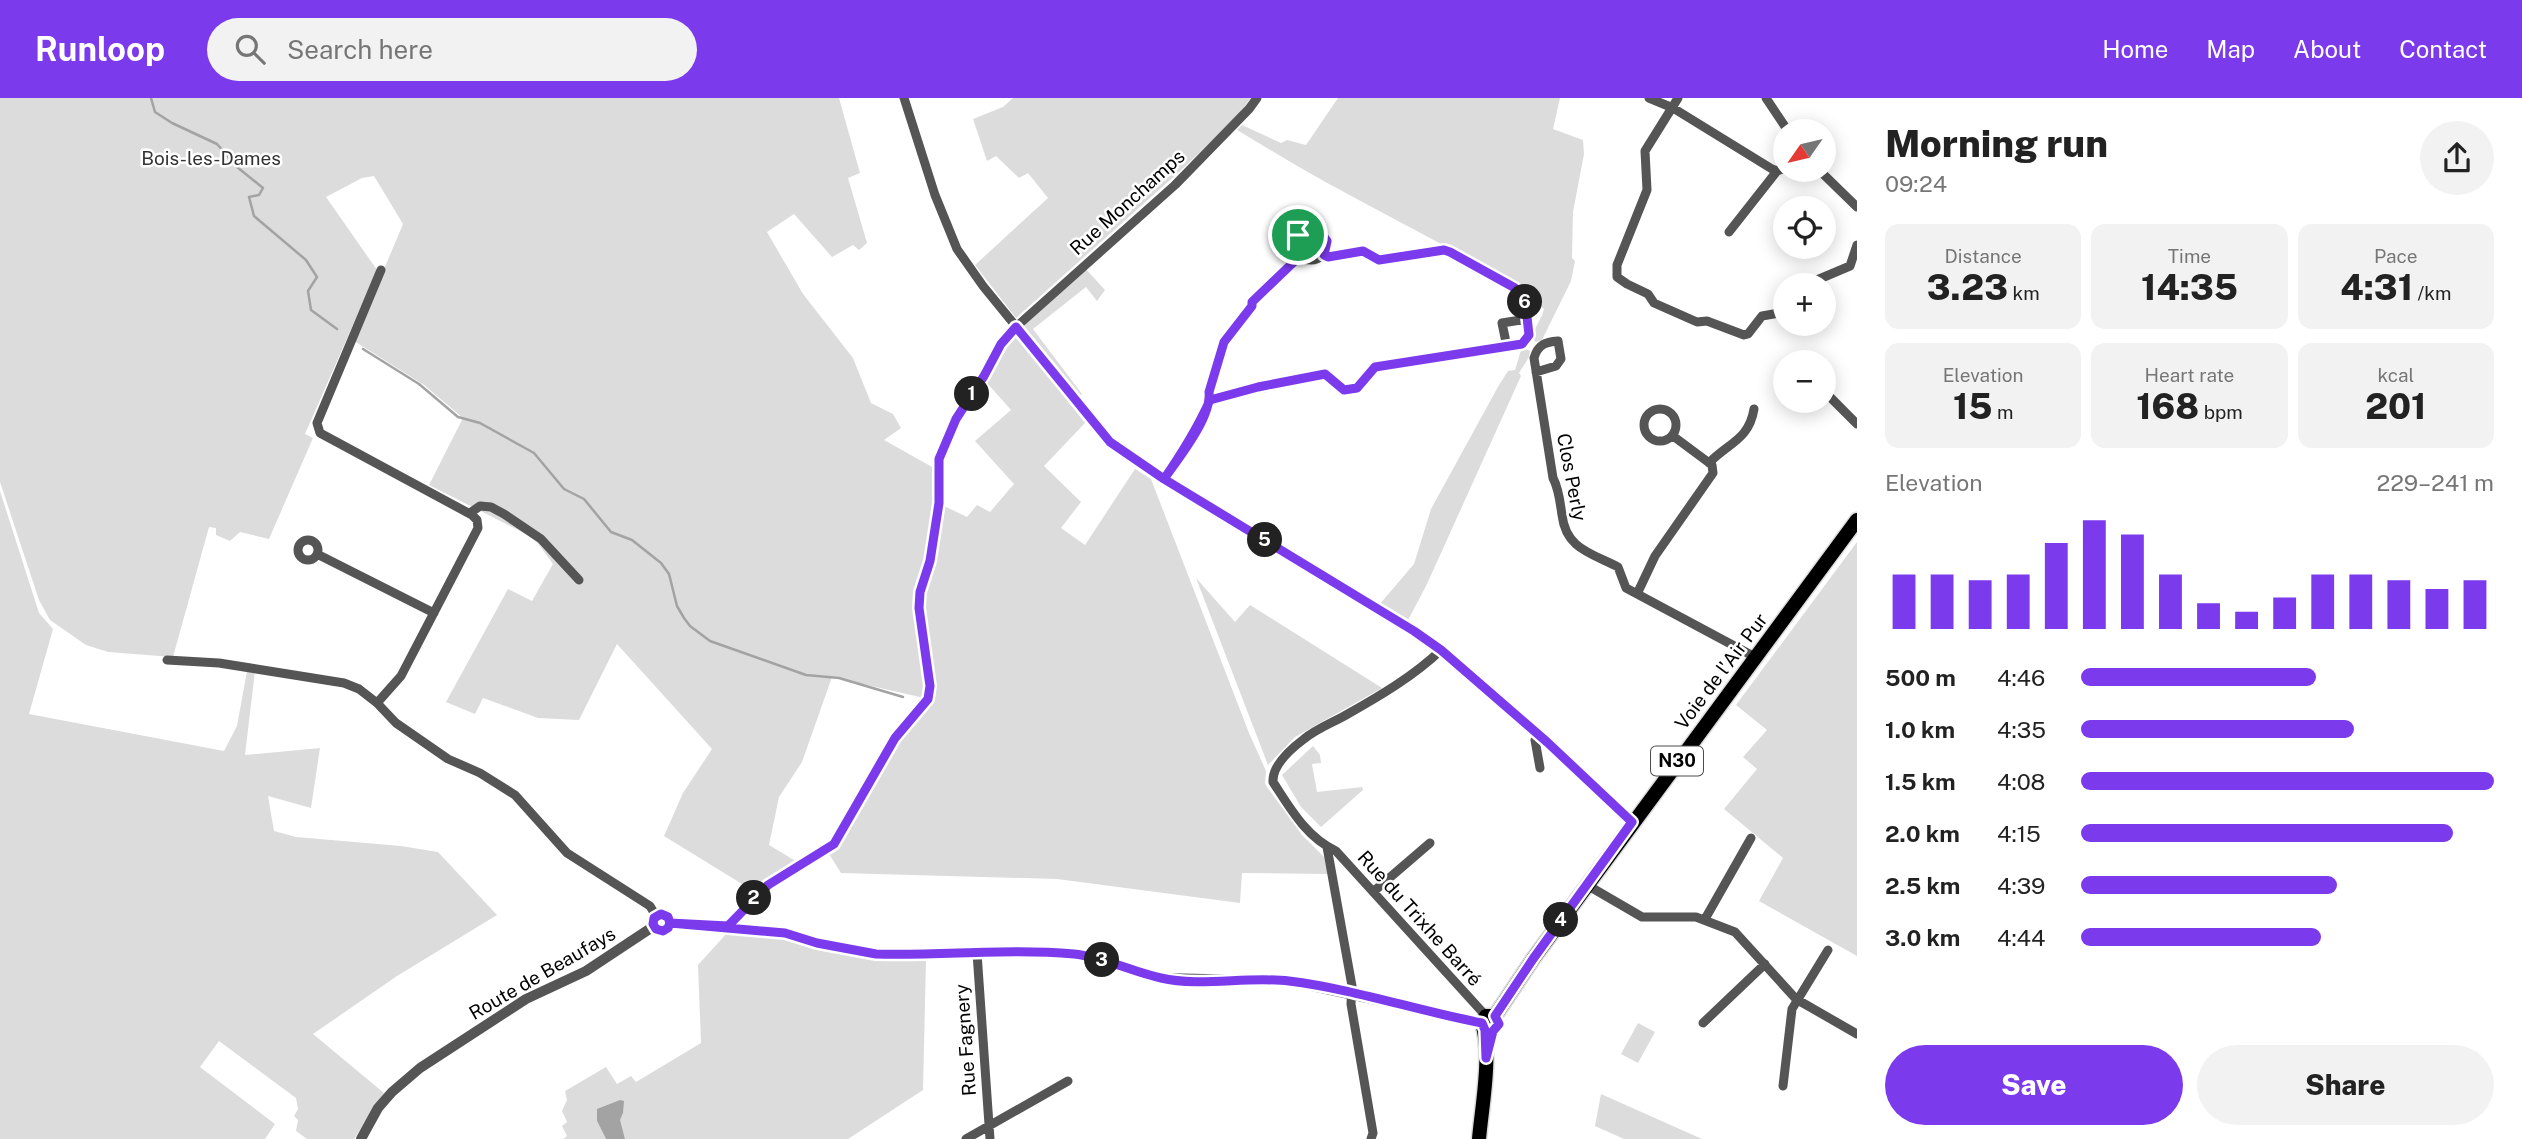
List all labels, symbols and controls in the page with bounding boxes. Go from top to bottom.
search box [207,18,697,81]
text: Runloop [35,30,165,68]
icon: search [231,30,269,68]
text: Search here [287,34,433,65]
text: Home [2102,35,2168,63]
text: Map [2206,35,2255,63]
text: About [2293,35,2361,63]
text: Contact [2399,35,2487,63]
north arrow [1773,119,1836,182]
map controls [1773,119,1836,413]
text: Morning run [1885,121,2108,166]
button: share [2420,121,2494,195]
street label: Rue Monchamps [1065,145,1189,259]
park label: Bois-les-Dames [141,147,281,169]
text: 09:24 [1885,170,1947,197]
button: locate [1773,196,1836,259]
pin [1268,205,1328,265]
icon: arrive [1279,216,1317,254]
text: Distance [1945,245,2022,267]
text: Time [2168,245,2211,267]
text: Pace [2374,245,2418,267]
text: 3.23 [1927,267,2008,308]
text: 14:35 [2141,267,2238,308]
text: 4:31 [2340,267,2413,308]
button: + [1773,273,1836,336]
text: km [2008,282,2040,304]
text: /km [2413,282,2451,304]
pin: 6 [1508,284,1542,320]
text: 6 [1518,290,1531,312]
button: − [1773,350,1836,413]
text: Elevation [1943,364,2023,386]
text: Heart rate [2145,364,2234,386]
text: kcal [2377,364,2414,386]
pin: 1 [954,376,990,412]
text: 1 [967,382,976,404]
text: 15 [1953,386,1992,427]
text: 168 [2136,386,2199,427]
text: 201 [2365,386,2426,427]
text: m [1992,401,2013,423]
text: bpm [2199,401,2243,423]
street label: Clos Perly [1553,431,1591,523]
text: Elevation [1885,469,1983,496]
text: 229–241 m [2376,469,2494,496]
pin: 5 [1248,522,1282,558]
text: 5 [1258,528,1271,550]
street label: Voie de l'Air Pur [1670,609,1772,733]
text: 500 m [1885,664,1956,691]
text: 4:46 [1997,664,2045,691]
text: 1.0 km [1885,716,1955,743]
text: 4:35 [1997,716,2046,743]
road number: N30 [1651,746,1703,776]
text: 1.5 km [1885,768,1956,795]
text: 4:08 [1997,768,2045,795]
text: 2.0 km [1885,820,1960,847]
text: 4:15 [1997,820,2041,847]
street label: Rue du Trixhe Barré [1354,846,1486,990]
text: 2.5 km [1885,872,1960,899]
text: 4:39 [1997,872,2045,899]
pin: 2 [736,880,772,916]
text: 2 [747,886,760,908]
pin: 4 [1544,902,1578,938]
text: 4 [1554,908,1567,930]
street label: Route de Beaufays [465,922,619,1024]
text: 3.0 km [1885,924,1960,951]
text: 4:44 [1997,924,2045,951]
pin: 3 [1084,942,1120,978]
text: 3 [1095,948,1108,970]
street label: Rue Fagnery [950,983,980,1097]
button: Save [1885,1045,2183,1125]
button: Share [2197,1045,2494,1125]

